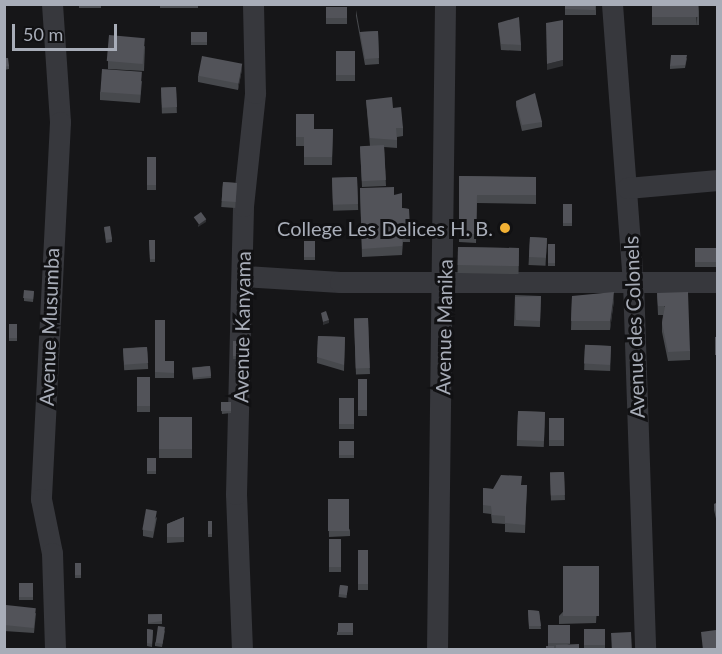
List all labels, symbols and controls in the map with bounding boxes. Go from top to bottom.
scale bar [15,12,120,50]
text: 50 m [23,23,63,45]
place label: College Les Delices H. B. [277,216,493,240]
marker: College Les Delices H. B. [498,221,512,235]
street label: Avenue des Colonels [619,235,649,419]
street label: Avenue Musumba [34,247,64,407]
street label: Avenue Kanyama [229,251,255,403]
street label: Avenue Manika [431,259,457,395]

